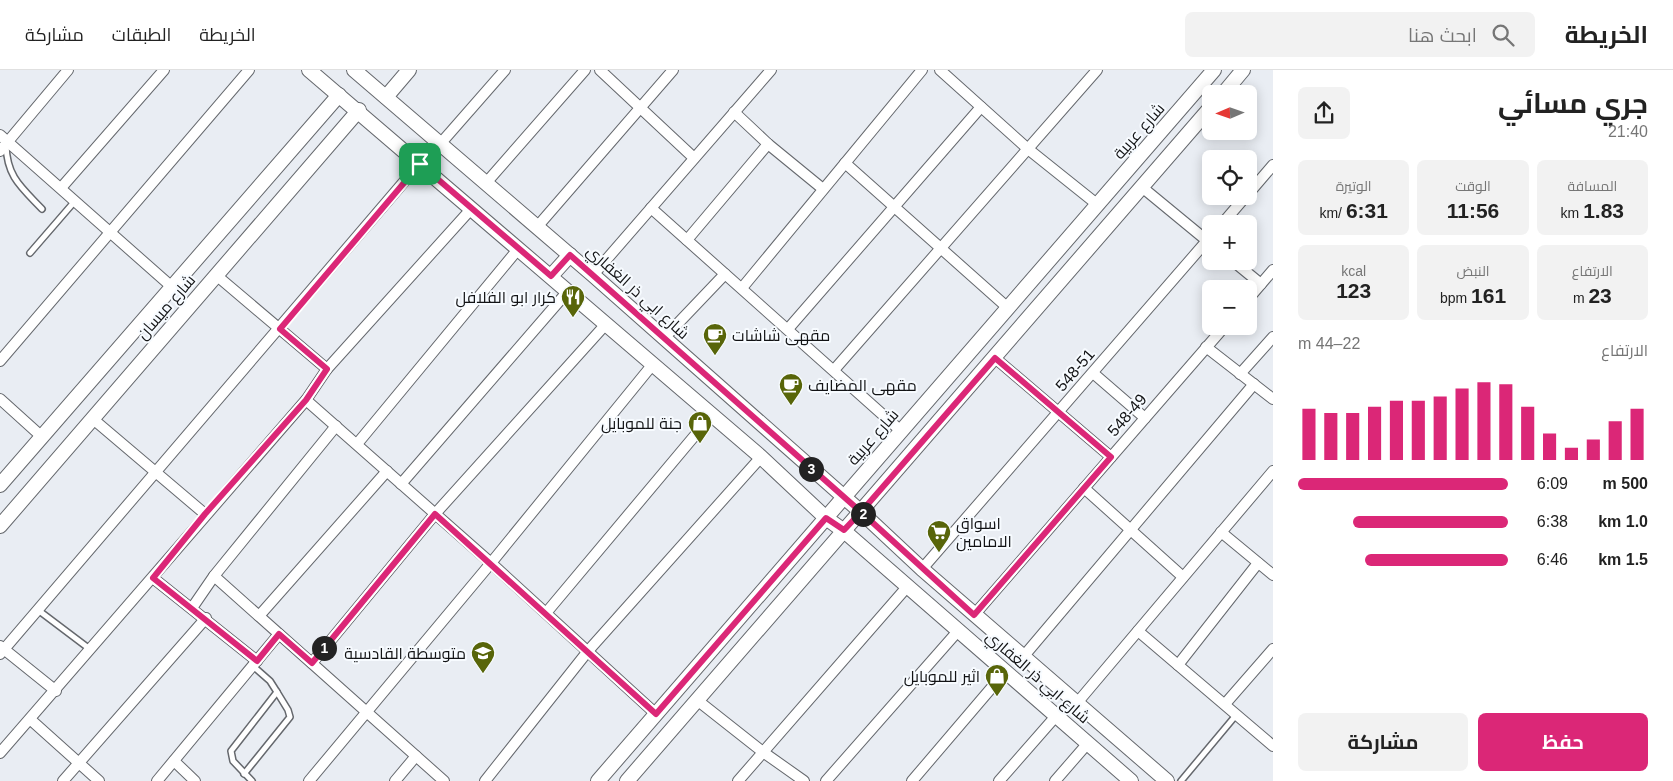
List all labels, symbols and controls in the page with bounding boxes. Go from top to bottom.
search box [1185,12,1535,57]
icon: search [1489,21,1517,49]
text: الخريطة [1565,21,1648,48]
text: مشاركة [25,25,84,45]
text: الطبقات [112,25,171,45]
text: الخريطة [199,25,256,45]
text: ابحث هنا [1408,25,1477,46]
north arrow [1202,85,1258,140]
map controls [1202,85,1257,335]
button: share [1298,87,1350,139]
text: جري مسائي [1498,88,1648,119]
street label: شارع عربية [1110,100,1170,164]
text: 21:40 [1608,123,1648,140]
pin [399,143,441,185]
icon: arrive [406,150,434,178]
button: locate [1202,150,1257,205]
text: الوتيرة [1336,178,1372,194]
text: الوقت [1455,178,1491,194]
text: المسافة [1567,178,1617,194]
text: 6:31 [1346,199,1388,222]
text: 11:56 [1447,199,1499,222]
text: 1.83 [1583,199,1624,222]
text: /km [1319,205,1346,221]
text: km [1561,205,1583,221]
button: + [1202,215,1257,270]
street label: شارع ابي ذر الغفاري [580,242,692,346]
text: kcal [1341,263,1366,279]
text: النبض [1457,263,1490,279]
text: الارتفاع [1572,263,1613,279]
street label: شارع ميسان [133,271,201,345]
text: 123 [1336,279,1371,302]
button: − [1202,280,1257,335]
restaurant icon: كرار ابو الفلافل [560,284,586,318]
text: 161 [1471,284,1506,307]
text: 23 [1588,284,1612,307]
place label: كرار ابو الفلافل [455,289,556,308]
text: bpm [1440,290,1471,306]
text: m [1573,290,1588,306]
cafe icon: مقهى شاشات [702,322,728,356]
place label: مقهى شاشات [732,327,830,346]
text: 22–44 m [1298,335,1360,352]
text: الارتفاع [1601,342,1648,359]
street label: 548-51 [1052,346,1098,394]
cafe icon: مقهى المضايف [778,372,804,406]
place label: مقهى المضايف [808,377,917,396]
street label: 548-49 [1104,391,1150,439]
street label: شارع عربية [844,406,904,470]
shop icon: جنة للموبايل [687,410,713,444]
place label: جنة للموبايل [601,415,682,434]
pin: 3 [798,456,824,482]
text: 3 [808,461,815,477]
text: 6:09 [1537,475,1568,492]
text: 500 m [1603,475,1648,492]
pin: 2 [850,502,876,526]
text: 2 [860,506,867,522]
text: 6:38 [1537,513,1568,530]
text: 1.0 km [1598,513,1648,530]
place label: اسواق الامامين [956,515,1012,552]
supermarket icon: اسواق الامامين [926,519,952,553]
text: 6:46 [1537,551,1568,568]
text: 1.5 km [1598,551,1648,568]
street label: شارع ابي ذر الغفاري [980,627,1093,730]
pin: 1 [312,636,336,660]
text: 1 [321,640,328,656]
school or university icon: متوسطة القادسية [470,640,496,674]
place label: متوسطة القادسية [344,645,466,663]
shop icon: اثير للموبايل [984,663,1010,697]
place label: اثير للموبايل [904,668,980,687]
button: مشاركة [1298,713,1468,771]
button: حفظ [1478,713,1648,771]

